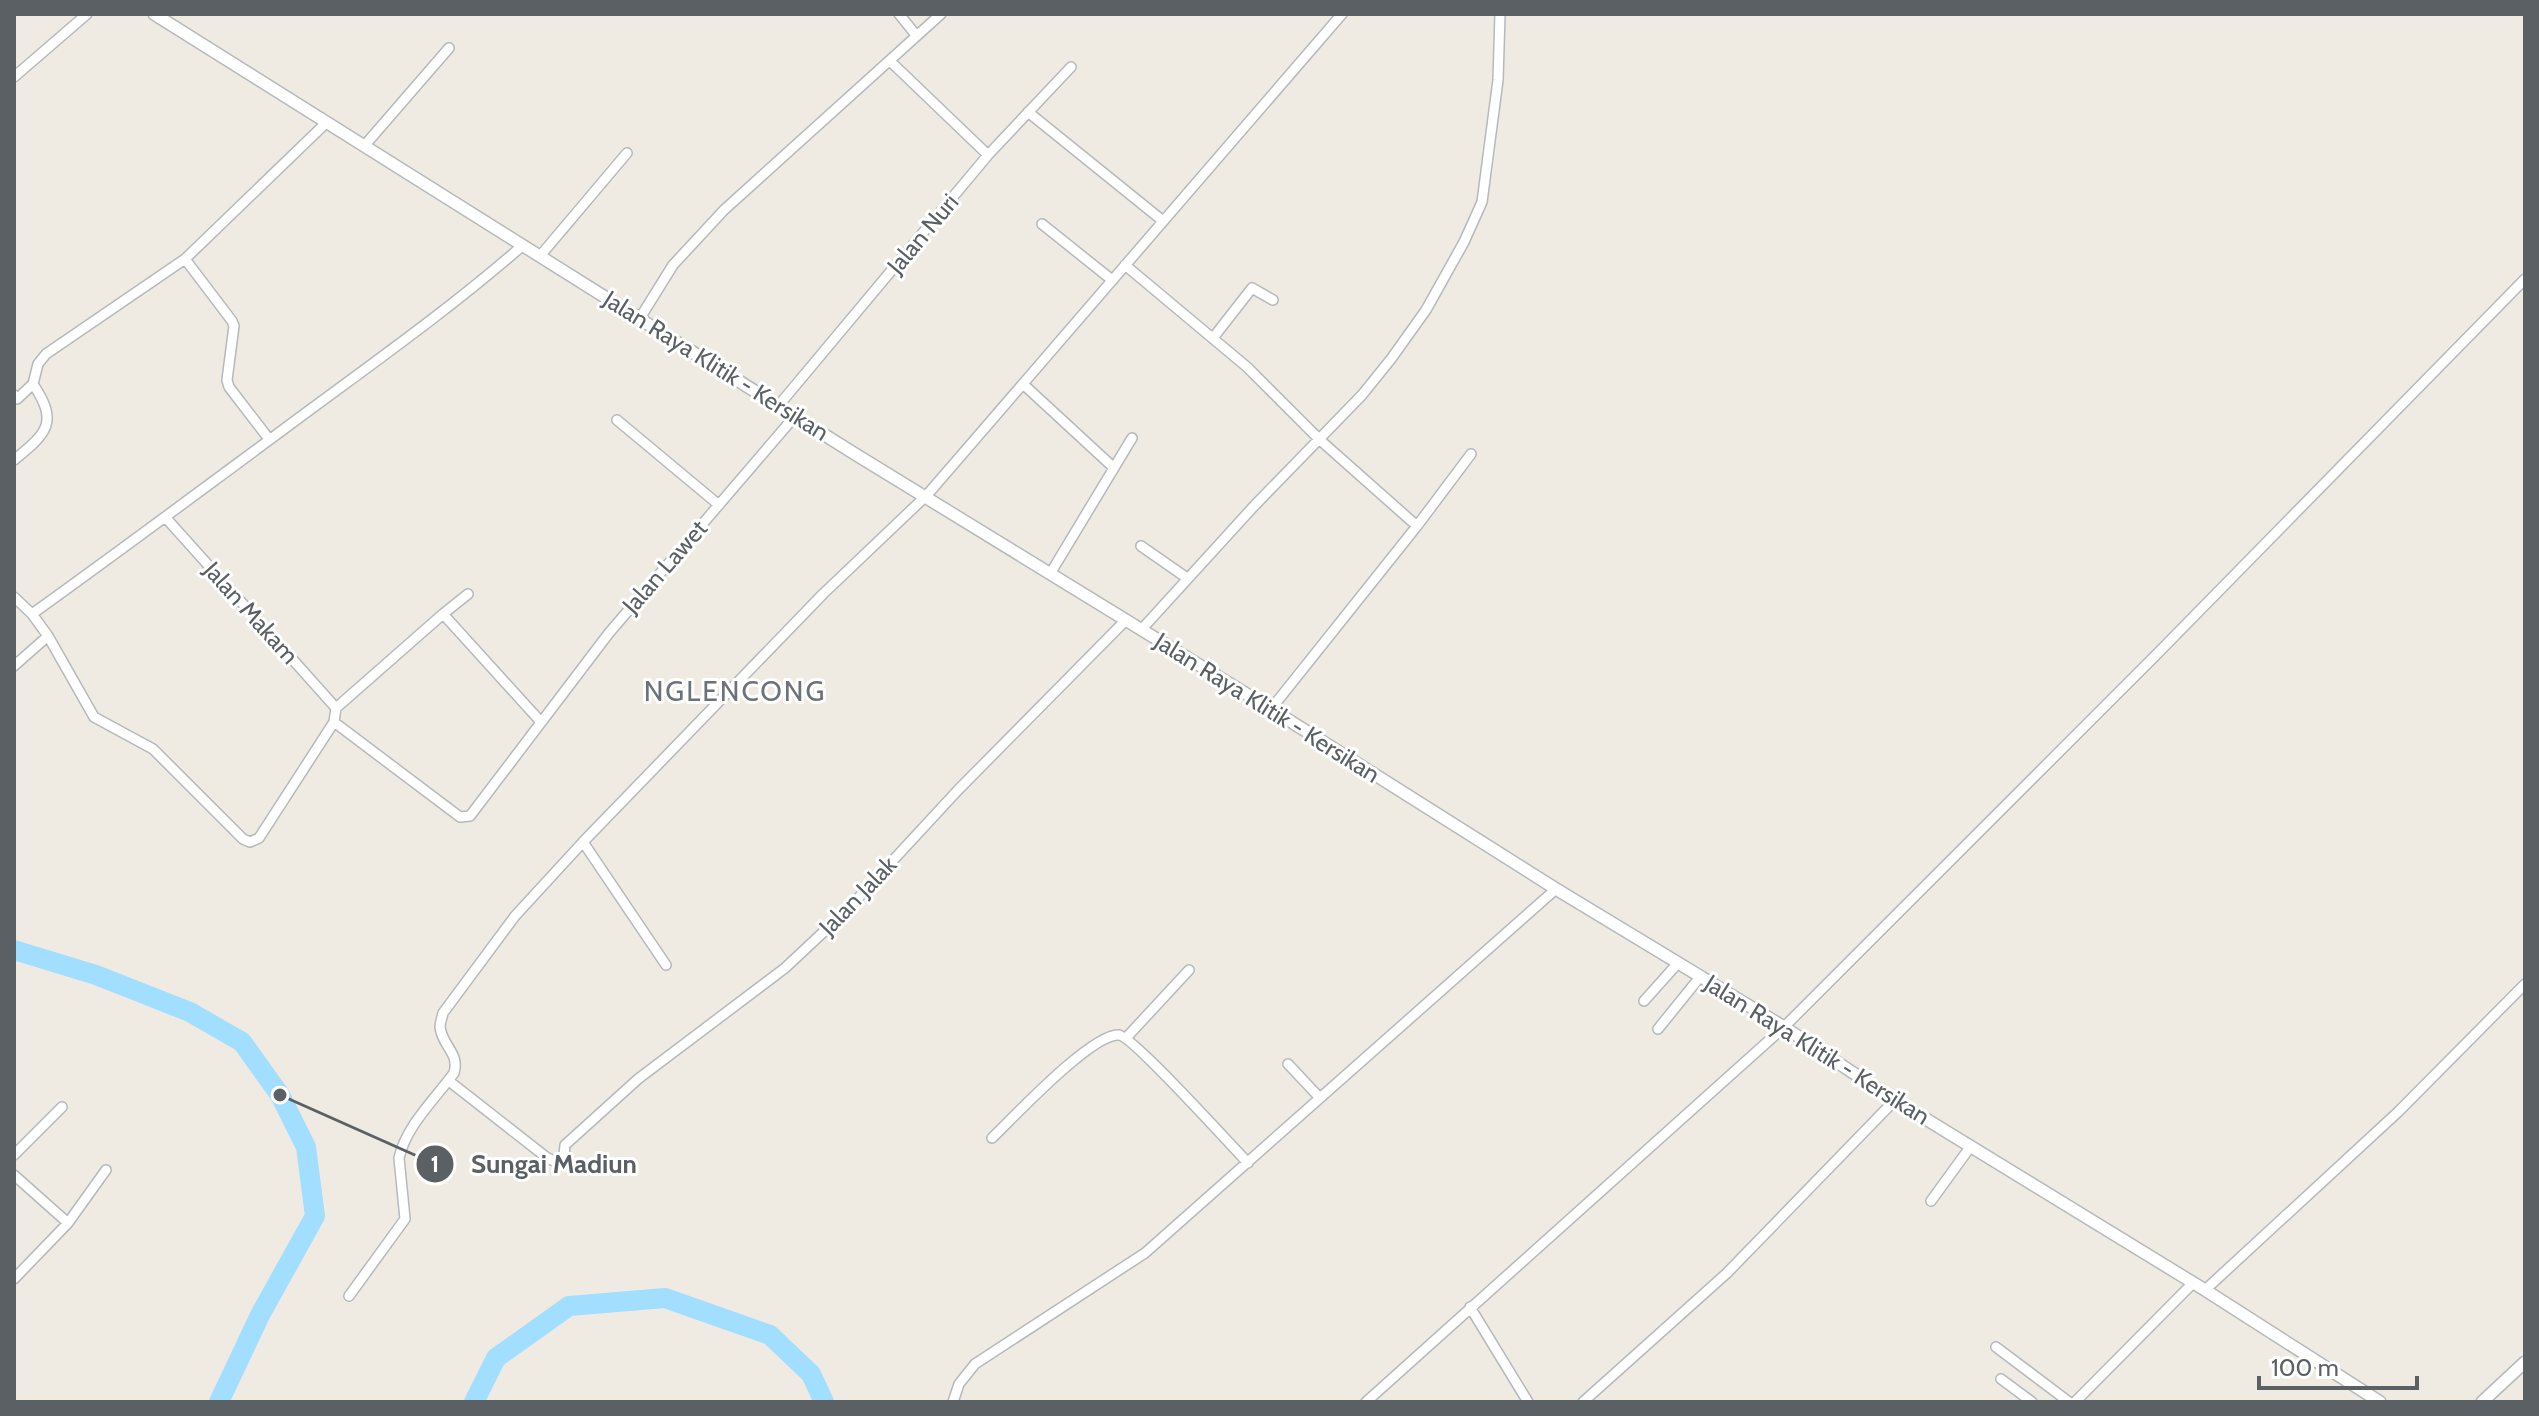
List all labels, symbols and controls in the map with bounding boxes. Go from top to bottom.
street label: Jalan Nuri [880,188,964,280]
street label: Jalan Raya Klitik - Kersikan [597,284,834,447]
street label: Jalan Lawet [616,514,713,620]
street label: Jalan Makam [197,555,305,670]
street label: Jalan Raya Klitik - Kersikan [1148,626,1385,789]
district label: NGLENCONG [644,674,826,708]
street label: Jalan Jalak [812,850,903,942]
street label: Jalan Raya Klitik - Kersikan [1698,968,1935,1131]
callout: Sungai Madiun [415,1139,653,1189]
text: Sungai Madiun [471,1148,637,1180]
text: 1 [431,1149,439,1178]
scale bar [2259,1340,2417,1390]
text: 100 m [2271,1353,2339,1382]

